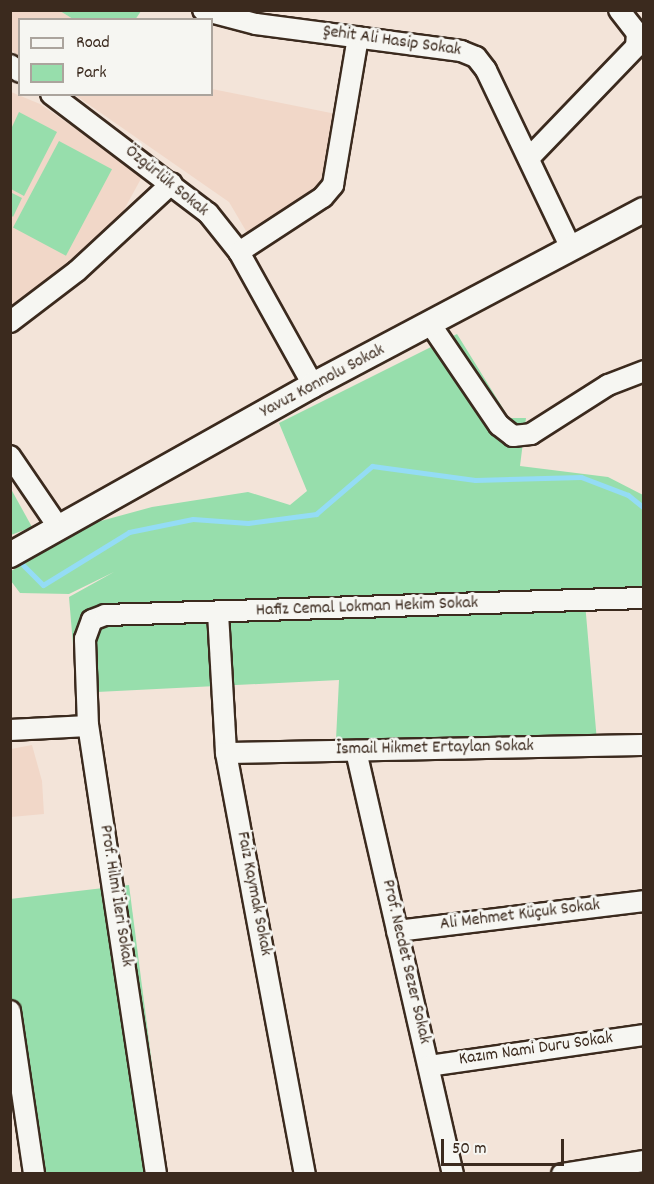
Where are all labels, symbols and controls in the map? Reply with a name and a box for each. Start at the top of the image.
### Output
legend [18,18,213,96]
street label: Şehit Ali Hasip Sokak [322,22,462,62]
text: Road [76,31,110,56]
text: Park [76,61,107,86]
street label: Özgürlük Sokak [120,142,212,222]
street label: Yavuz Konnolu Sokak [257,340,389,424]
street label: Hafiz Cemal Lokman Hekim Sokak [255,593,479,623]
street label: İsmail Hikmet Ertaylan Sokak [336,736,534,762]
street label: Prof. Hilmi İleri Sokak [93,824,137,968]
street label: Faiz Kaymak Sokak [230,830,276,958]
street label: Prof. Necdet Sezer Sokak [376,878,434,1046]
street label: Ali Mehmet Küçuk Sokak [439,895,601,937]
street label: Kazım Nami Duru Sokak [458,1029,614,1071]
scale bar [444,1127,567,1165]
text: 50 m [452,1137,487,1162]

